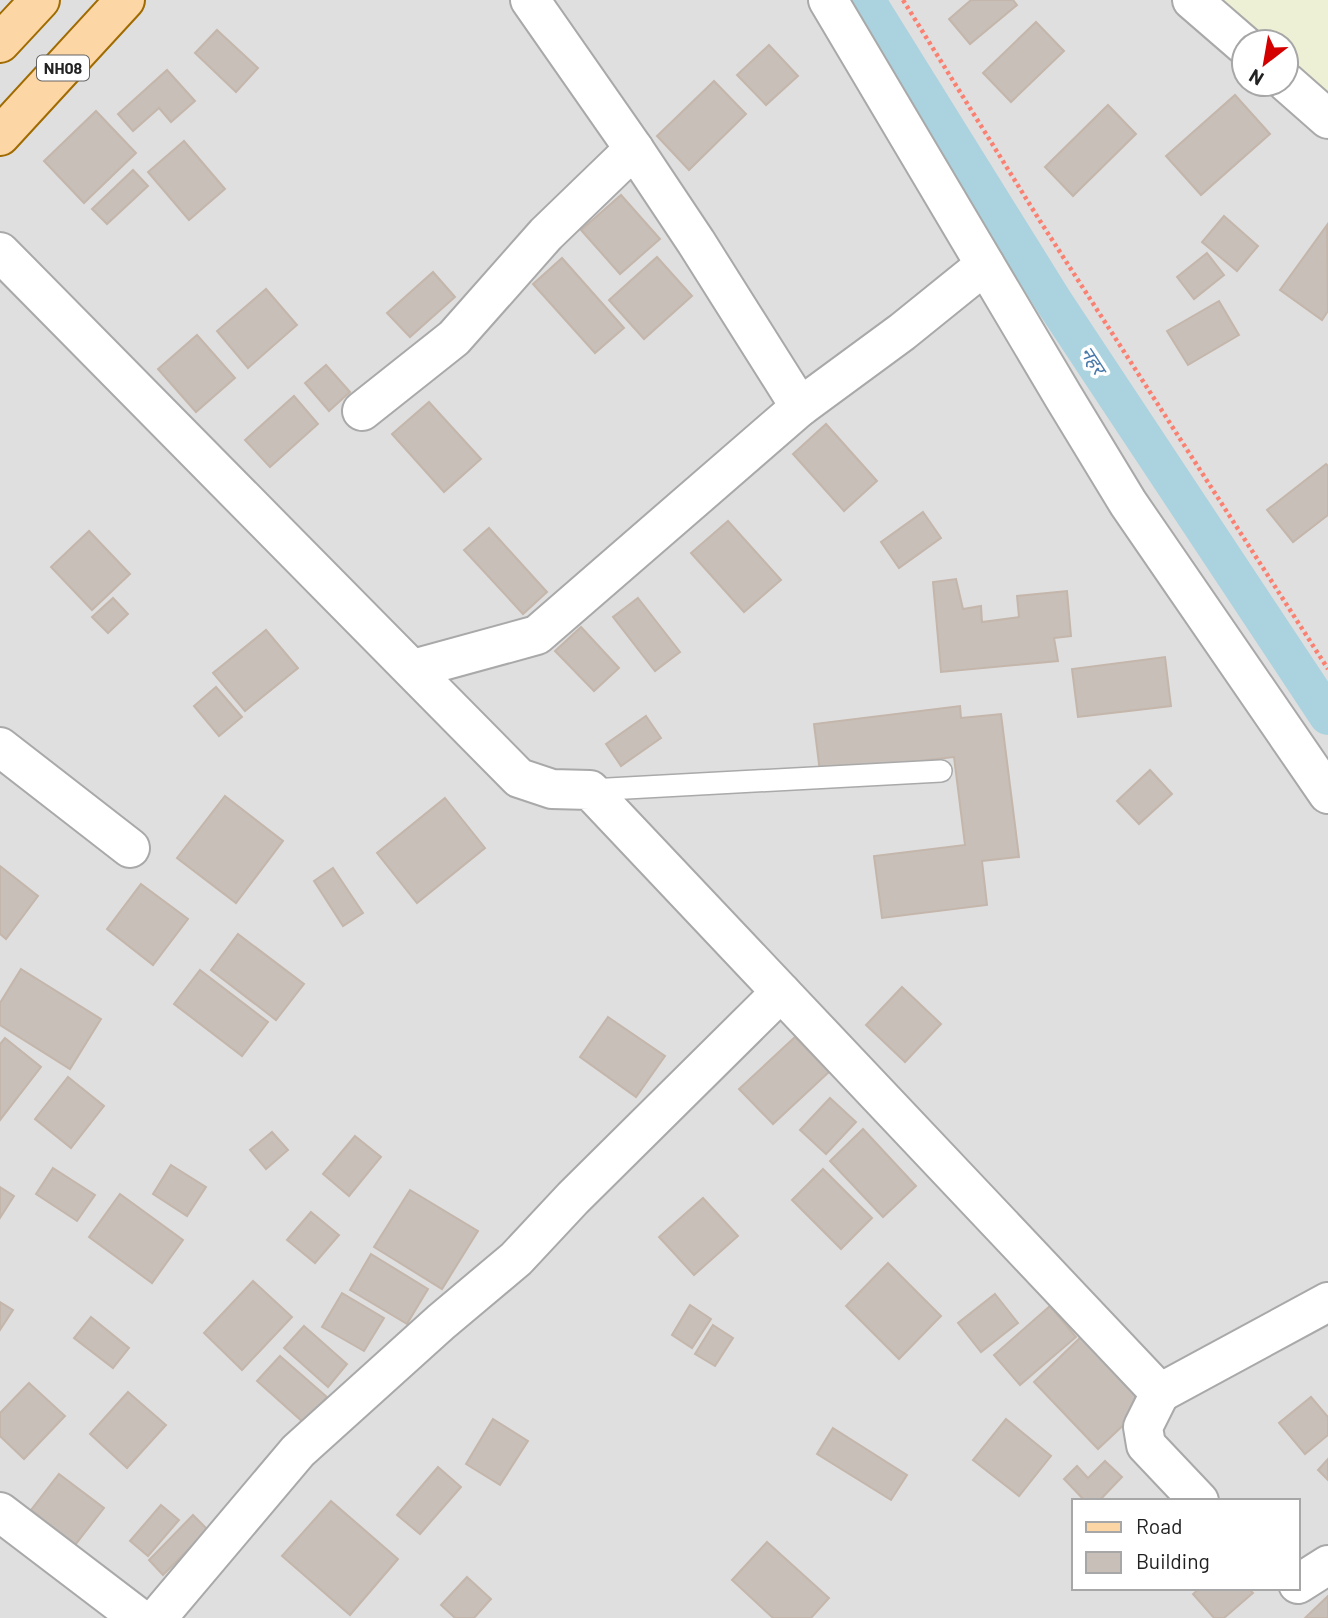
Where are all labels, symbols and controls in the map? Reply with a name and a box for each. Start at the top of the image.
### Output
north arrow [1230,28,1300,98]
road number: NH08 [37,55,89,80]
text: N [1245,65,1267,91]
water label: नहर [1076,342,1113,381]
legend [1072,1499,1300,1590]
text: Road [1136,1513,1182,1538]
text: Building [1136,1548,1210,1573]

